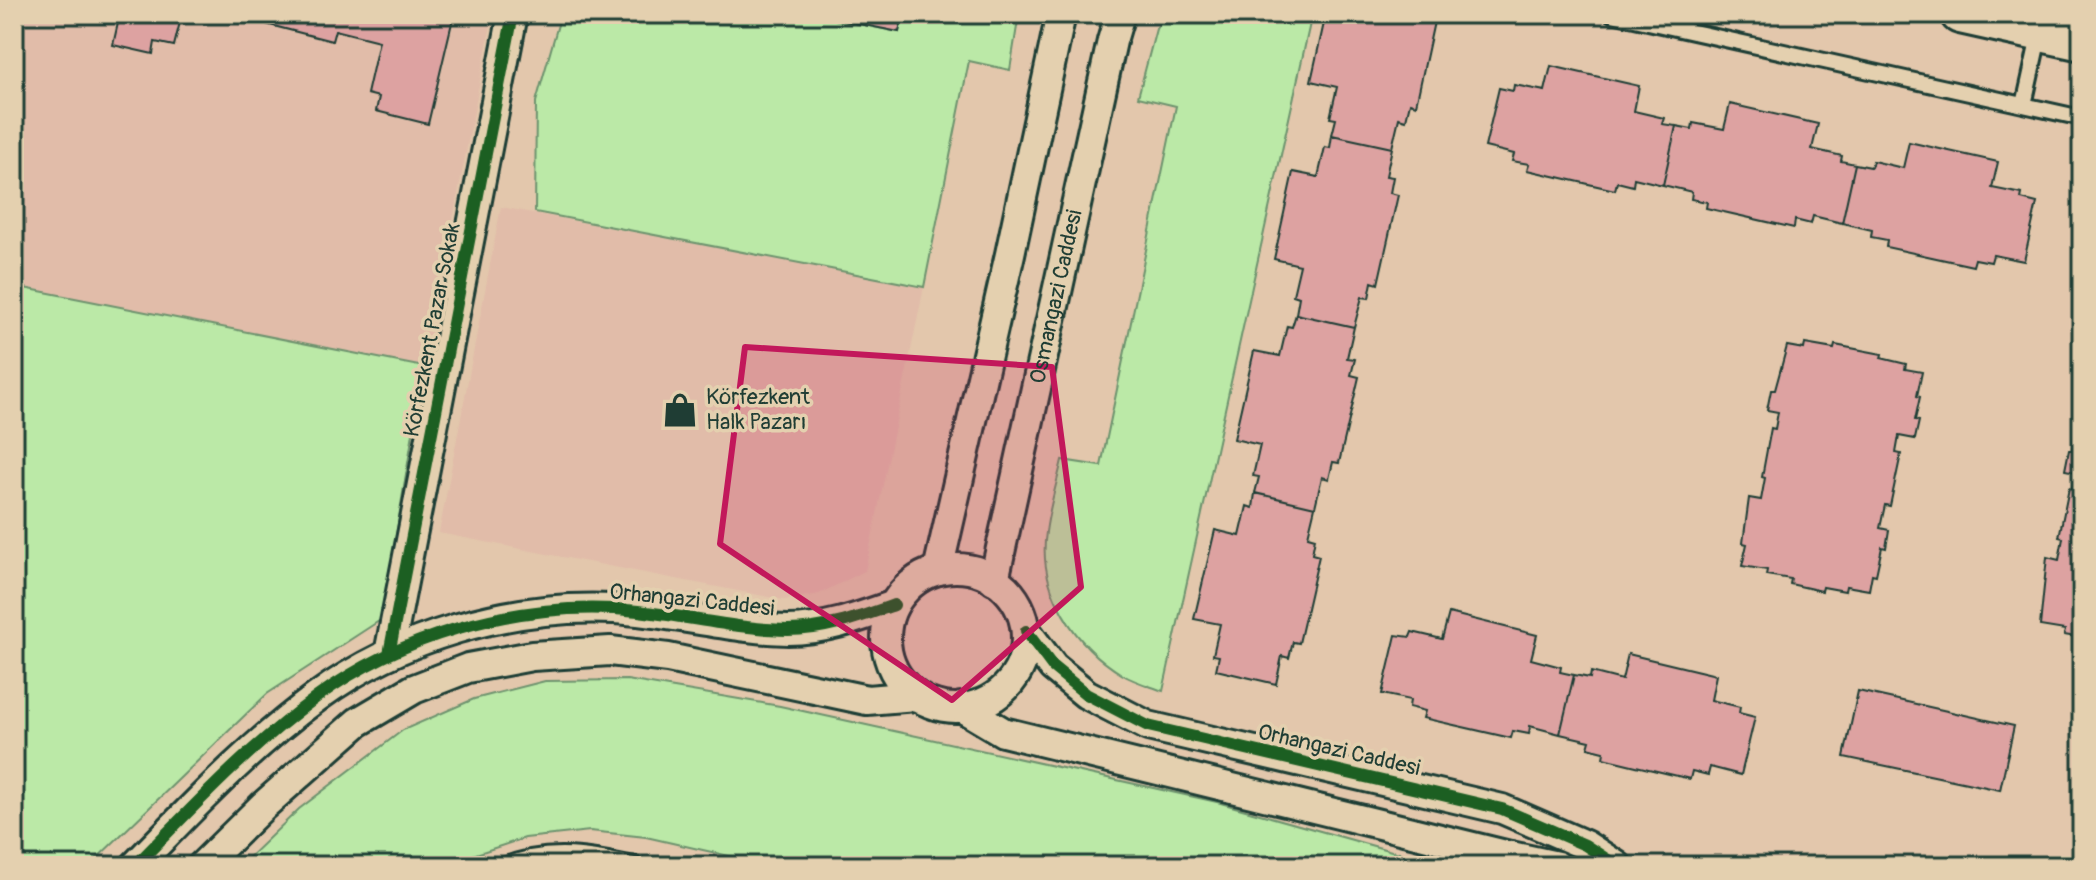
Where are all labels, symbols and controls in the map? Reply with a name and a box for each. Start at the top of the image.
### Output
street label: Osmangazi Caddesi [1023,207,1089,386]
street label: Körfezkent Pazar Sokak [398,221,466,439]
place label: Körfezkent Halk Pazarı [706,383,810,436]
shop icon: Körfezkent Halk Pazarı [661,391,699,429]
street label: Orhangazi Caddesi [608,577,776,623]
street label: Orhangazi Caddesi [1255,718,1423,782]

